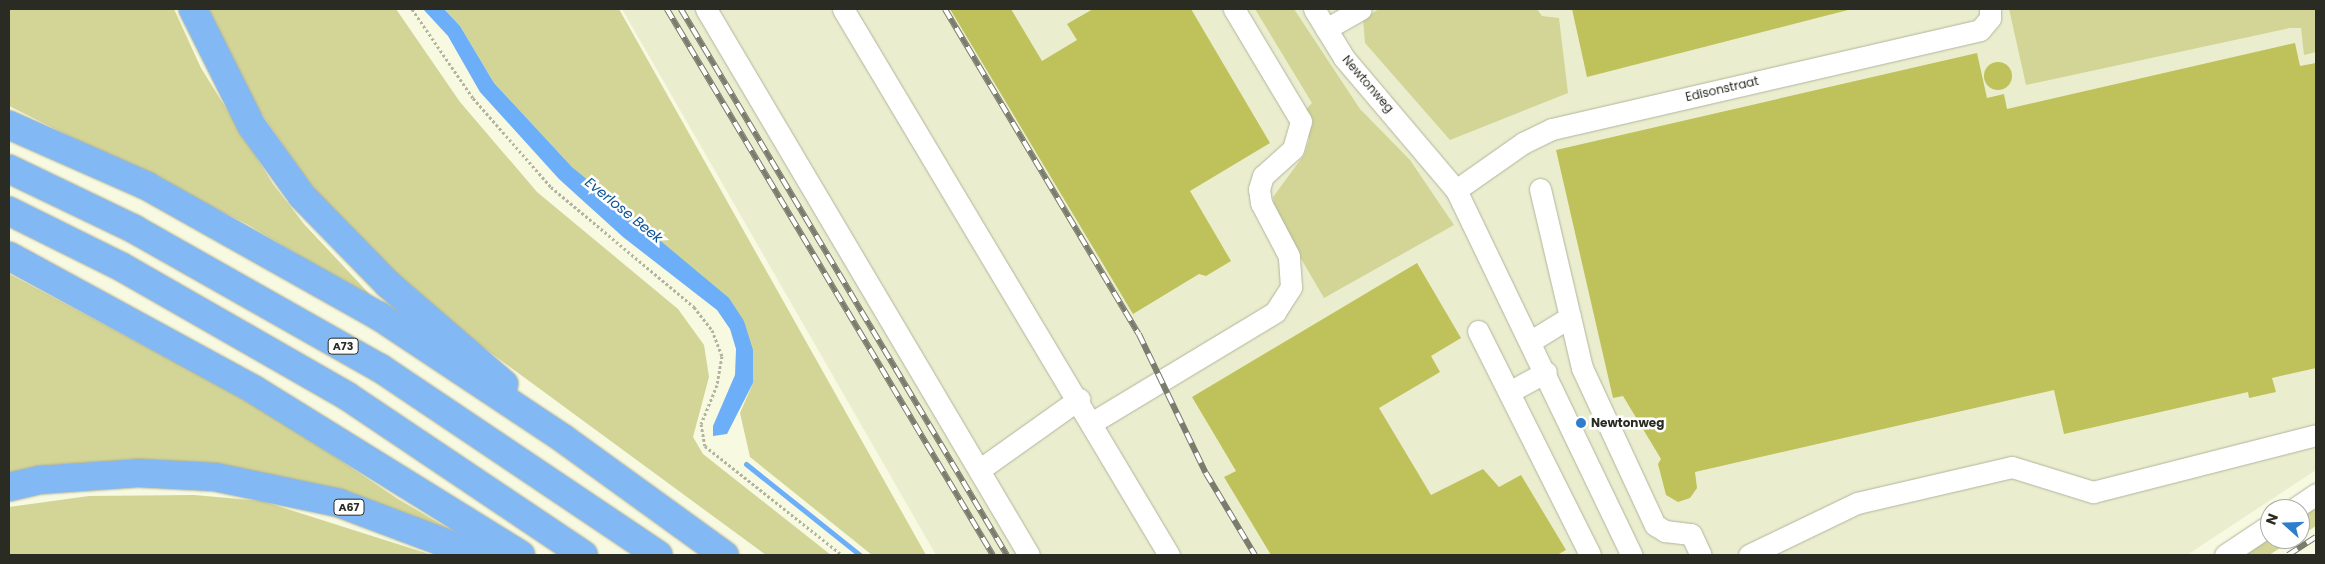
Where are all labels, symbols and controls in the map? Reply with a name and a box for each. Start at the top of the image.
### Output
street label: Newtonweg [1339,53,1397,115]
street label: Edisonstraat [1684,74,1760,104]
water label: Everlose Beek [582,174,666,246]
road number: A73 [327,338,359,354]
place label: Newtonweg [1591,416,1664,430]
marker: Newtonweg [1575,417,1587,429]
road number: A67 [333,498,365,516]
north arrow [2260,499,2310,549]
text: N [2261,511,2283,528]

